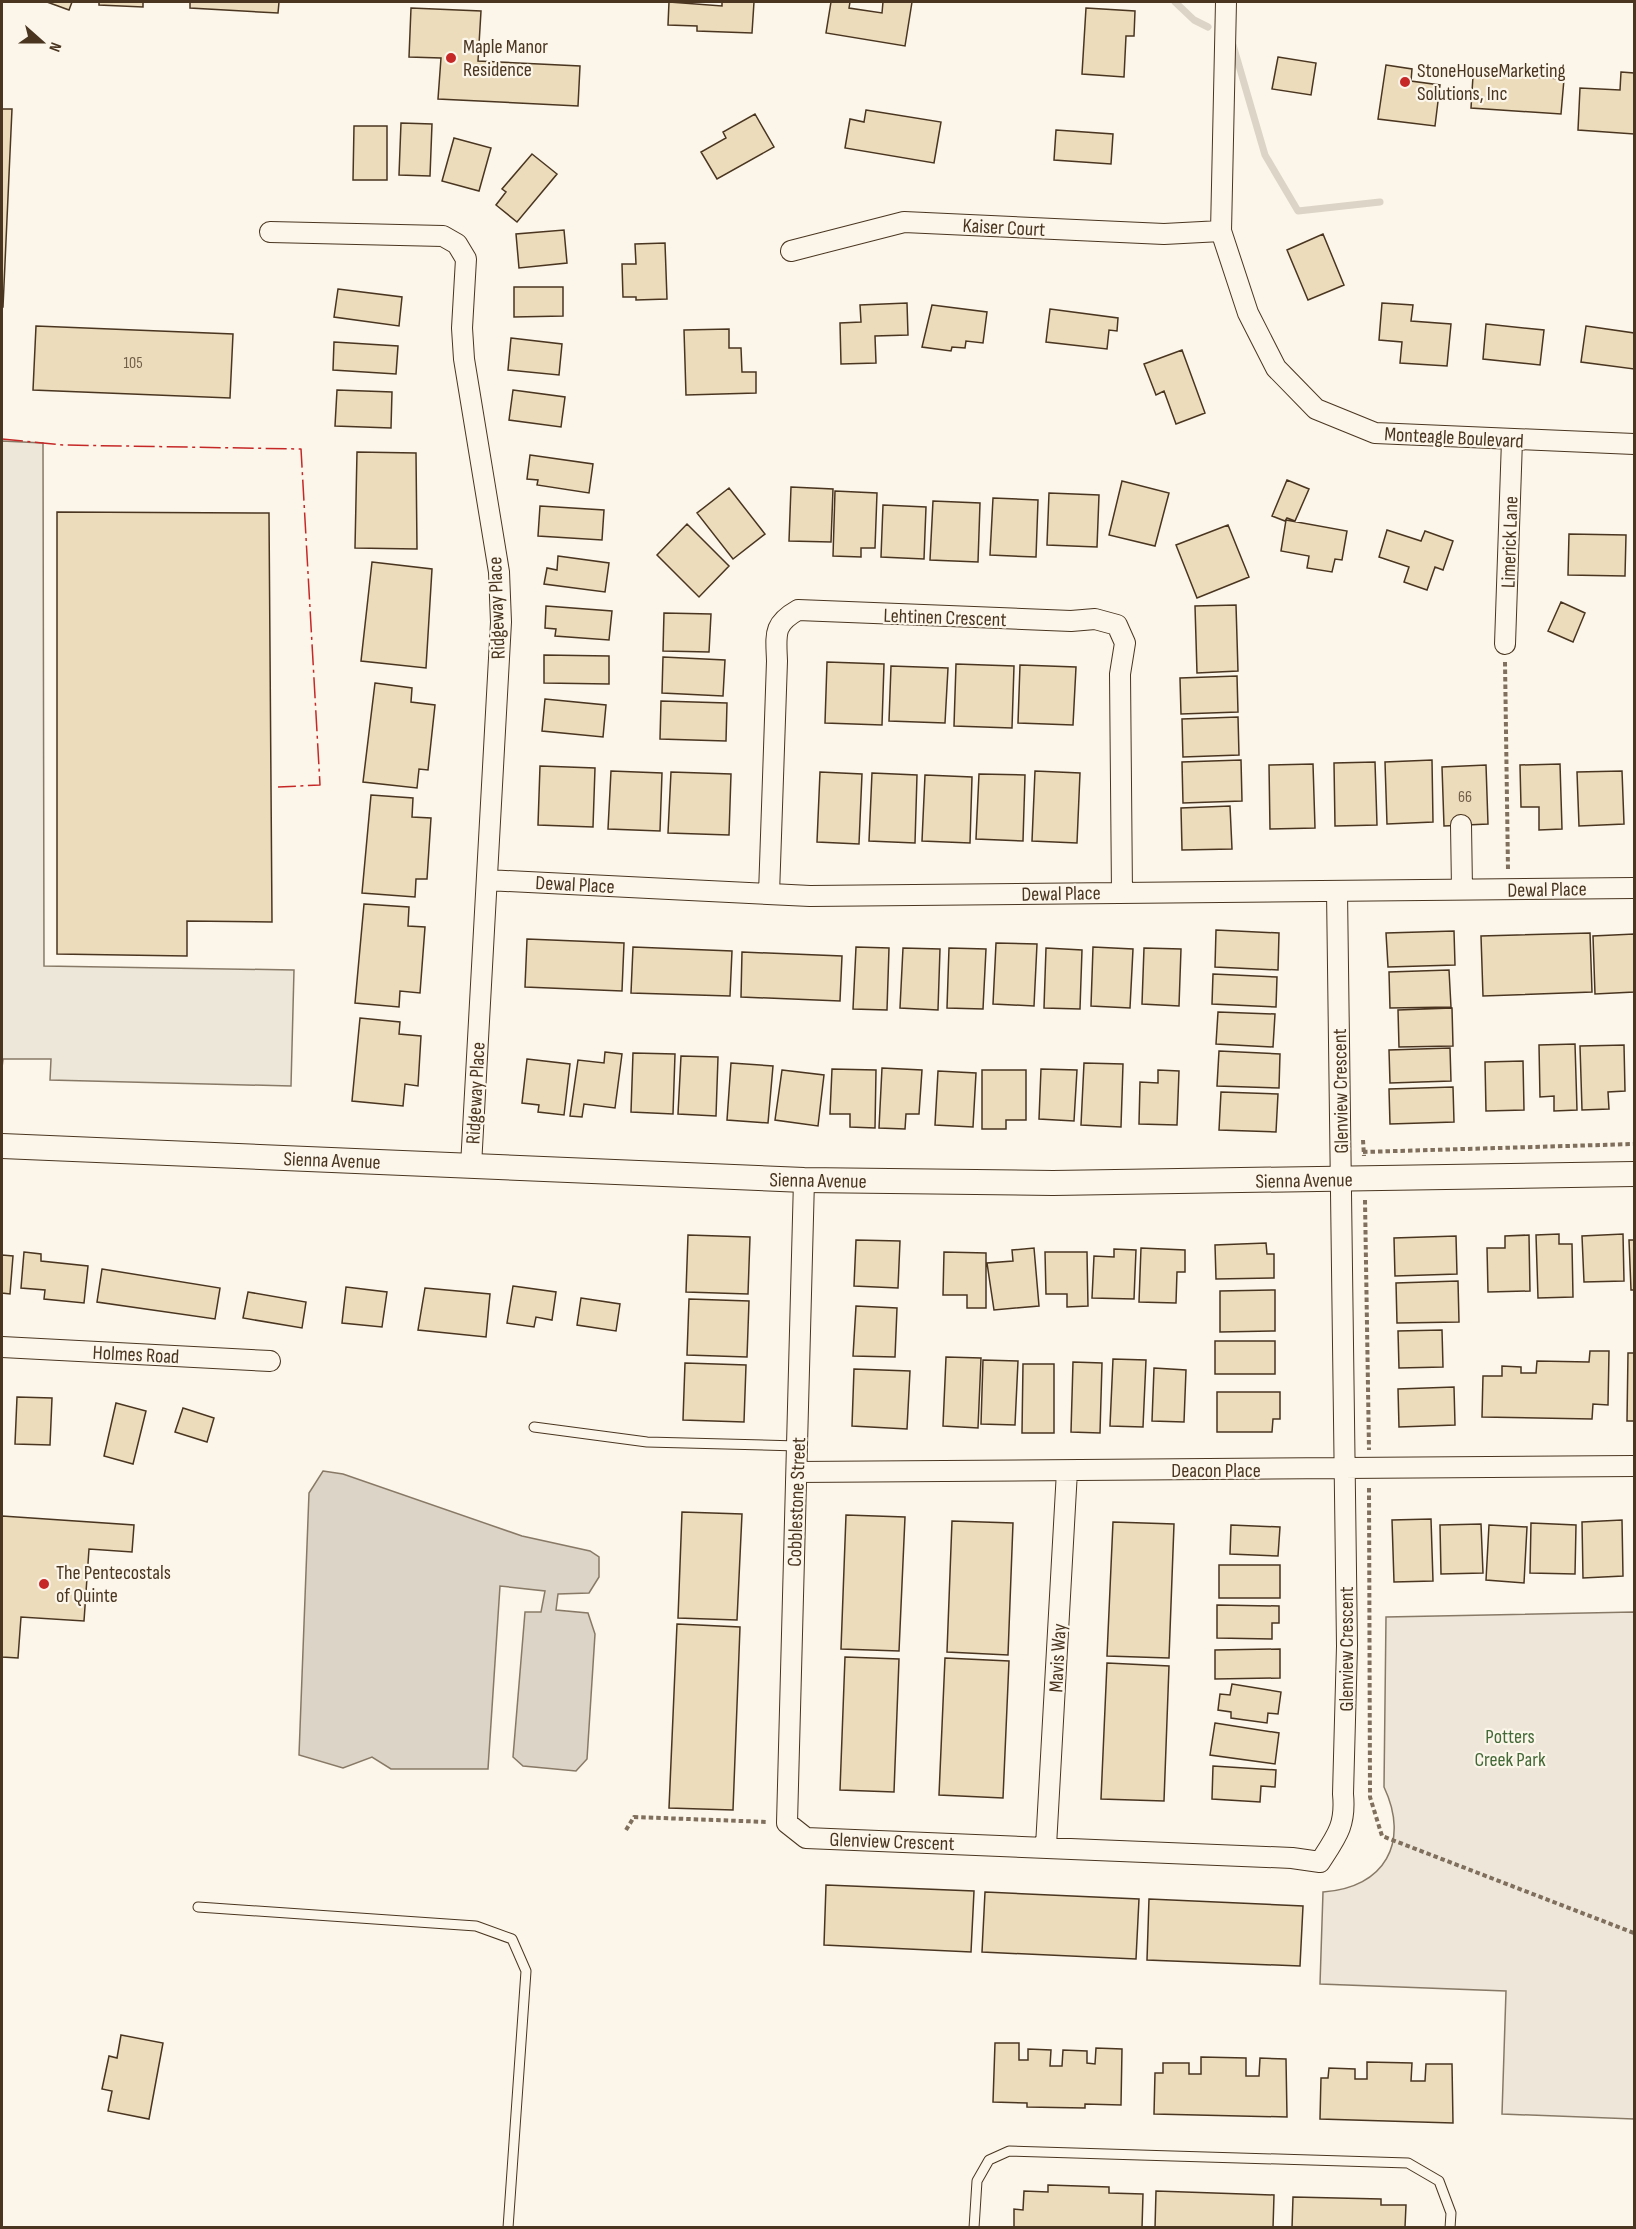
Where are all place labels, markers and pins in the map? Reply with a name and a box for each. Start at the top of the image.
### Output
place label: Maple Manor Residence [463,35,548,82]
marker: Maple Manor Residence [444,51,458,65]
place label: StoneHouseMarketing Solutions, Inc [1417,59,1565,106]
marker: StoneHouseMarketing Solutions, Inc [1398,75,1412,89]
place label: The Pentecostals of Quinte [56,1561,171,1608]
marker: The Pentecostals of Quinte [37,1577,51,1591]

